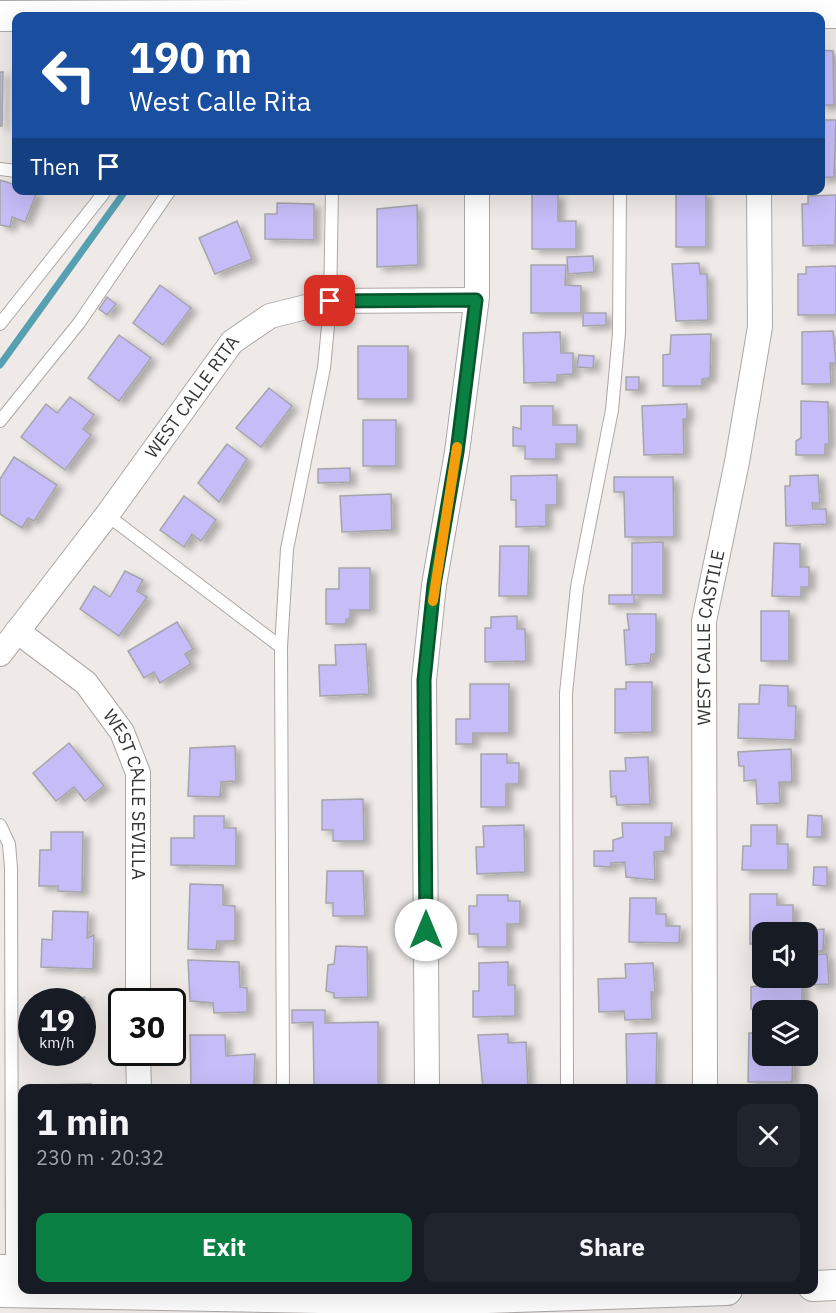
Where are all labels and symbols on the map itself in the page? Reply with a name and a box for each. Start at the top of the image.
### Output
pin [304,275,355,326]
street label: WEST CALLE RITA [140,330,244,463]
street label: WEST CALLE CASTILE [692,548,729,725]
street label: WEST CALLE SEVILLA [98,705,151,880]
position arrow [394,898,458,962]
speed limit sign: 30 [108,988,186,1066]

